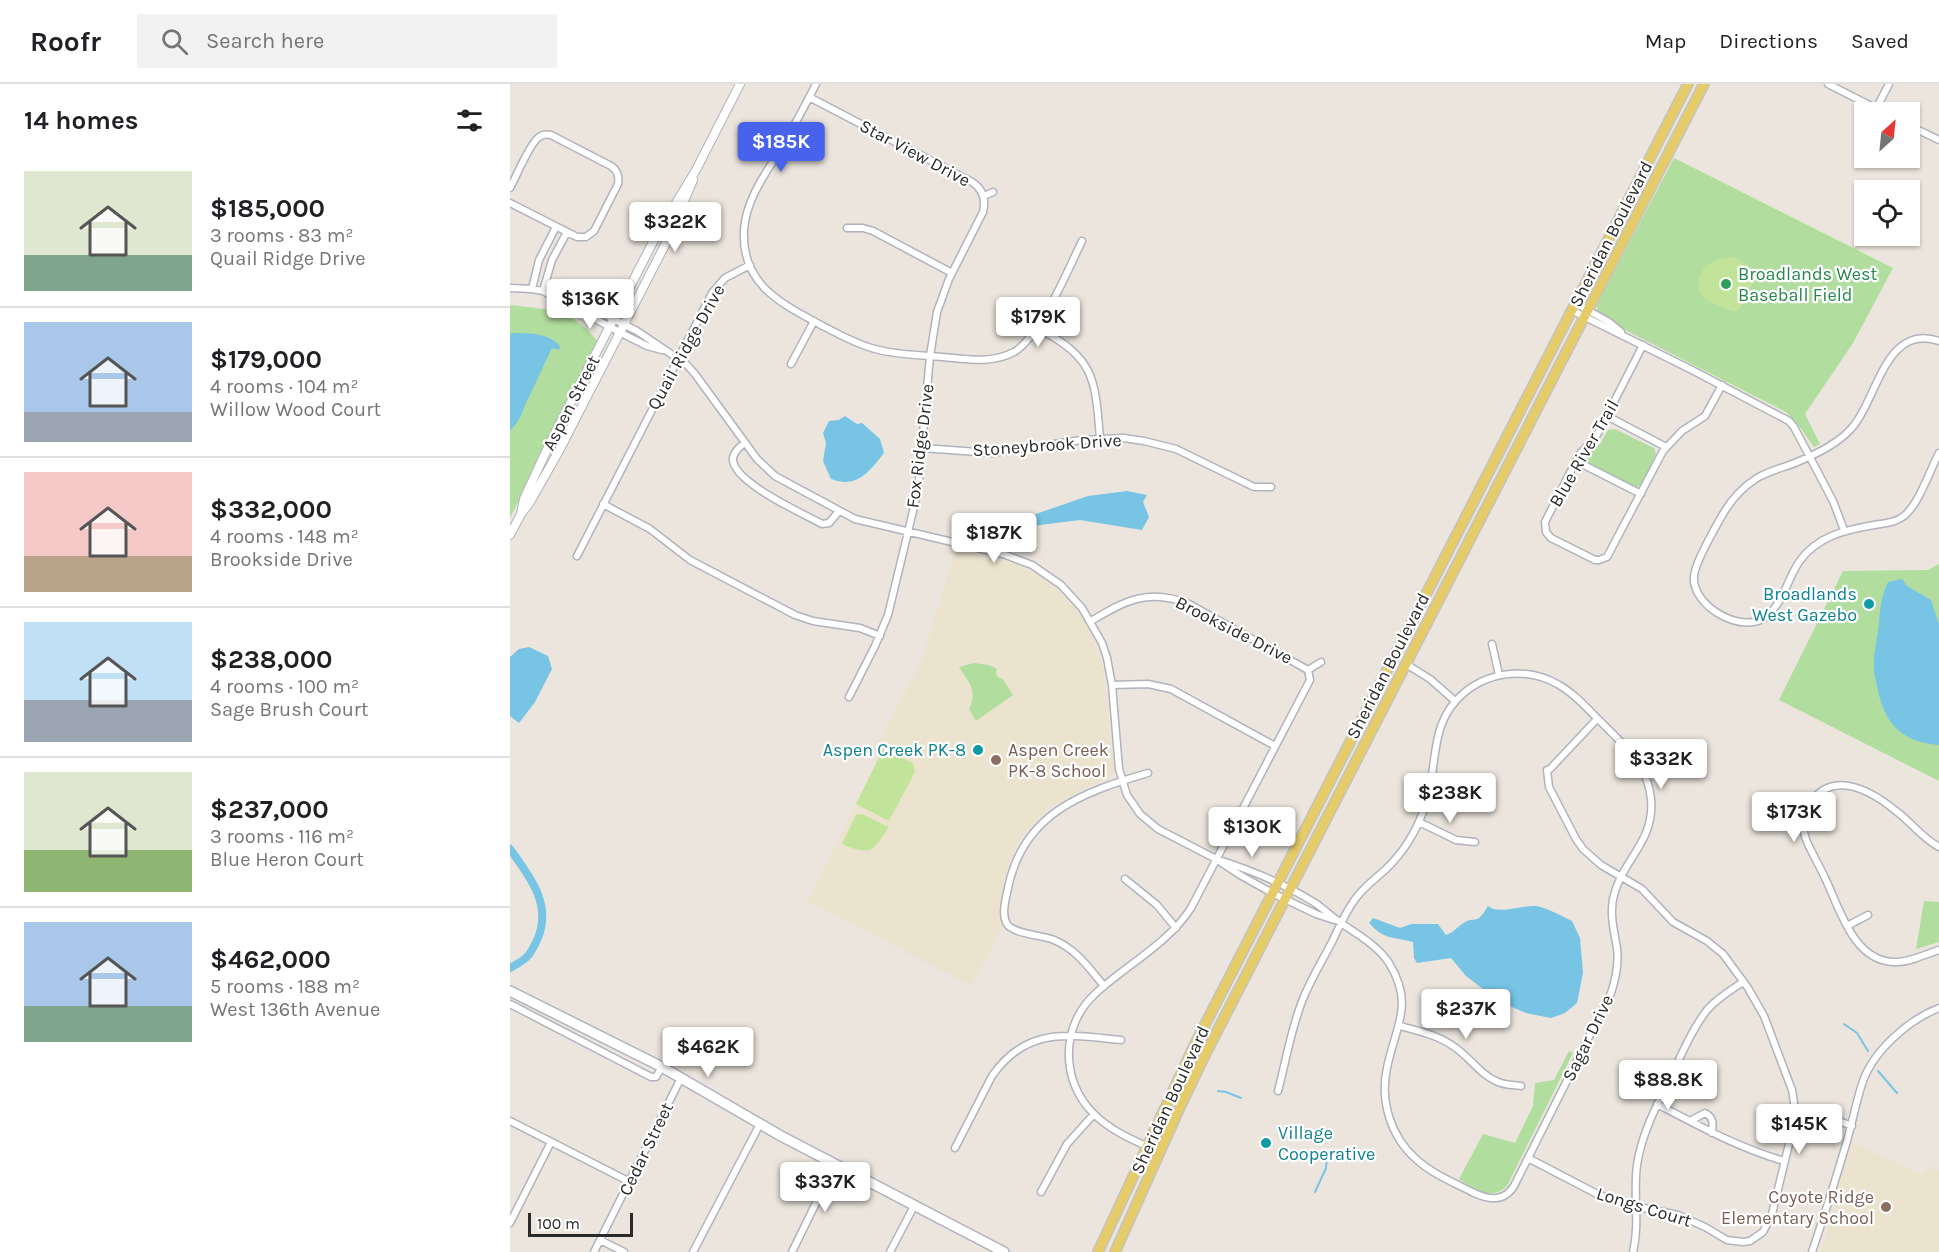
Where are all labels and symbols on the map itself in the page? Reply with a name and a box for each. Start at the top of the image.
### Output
north arrow [1854,102,1920,168]
street label: Star View Drive [856,115,974,191]
pin: $185K [739,122,823,173]
street label: Sheridan Boulevard [1565,157,1657,311]
pin: $322K [633,202,717,253]
place label: Broadlands West Baseball Field [1738,263,1878,306]
marker: Broadlands West Baseball Field [1719,277,1733,291]
pin: $136K [548,279,632,330]
street label: Quail Ridge Drive [642,280,730,414]
pin: $179K [996,297,1080,348]
street label: Aspen Street [538,351,605,454]
street label: Fox Ridge Drive [901,383,939,509]
street label: Blue River Trail [1544,395,1624,511]
street label: Stoneybrook Drive [972,429,1122,461]
pin: $187K [952,513,1036,564]
place label: Broadlands West Gazebo [1752,583,1857,626]
street label: Sheridan Boulevard [1342,589,1434,743]
street label: Brookside Drive [1172,591,1296,669]
marker: Broadlands West Gazebo [1862,597,1876,611]
place label: Aspen Creek PK-8 [823,739,966,761]
place label: Aspen Creek PK-8 School [1008,739,1109,782]
pin: $332K [1619,739,1703,790]
marker: Aspen Creek PK-8 [971,743,985,757]
marker: Aspen Creek PK-8 School [989,753,1003,767]
pin: $238K [1408,773,1492,824]
pin: $173K [1752,792,1836,843]
pin: $130K [1210,807,1294,858]
pin: $237K [1424,989,1508,1040]
street label: Sagar Drive [1558,991,1618,1085]
street label: Sheridan Boulevard [1126,1022,1214,1178]
pin: $462K [666,1027,750,1078]
pin: $88.8K [1619,1060,1717,1111]
street label: Cedar Street [614,1099,678,1199]
pin: $145K [1757,1104,1841,1155]
place label: Village Cooperative [1278,1122,1375,1165]
marker: Village Cooperative [1259,1136,1273,1150]
pin: $337K [783,1162,867,1213]
street label: Longs Court [1594,1182,1694,1232]
place label: Coyote Ridge Elementary School [1721,1186,1874,1229]
marker: Coyote Ridge Elementary School [1879,1200,1893,1214]
scale bar [528,1210,633,1238]

